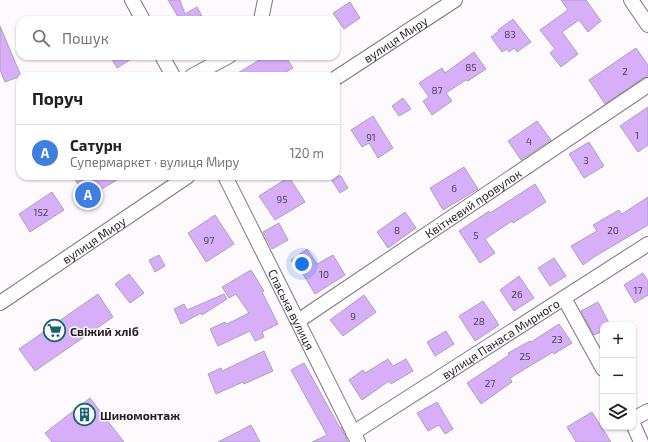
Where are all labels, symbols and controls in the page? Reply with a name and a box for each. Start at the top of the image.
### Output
street label: вулиця Миру [361,13,431,65]
search box [16,16,340,60]
icon: search [30,27,52,49]
house number: 83 [504,28,516,40]
text: Пошук [62,29,109,47]
house number: 85 [465,61,477,73]
house number: 2 [622,65,628,77]
house number: 87 [431,84,443,96]
text: Поруч [32,88,83,108]
house number: 1 [635,129,639,141]
house number: 91 [366,131,376,143]
house number: 4 [526,135,532,147]
text: Сатурн [70,136,122,154]
text: A [41,145,49,161]
text: 120 m [289,145,324,161]
text: Супермаркет · вулиця Миру [70,154,239,170]
house number: 3 [583,154,589,166]
street label: Квітневий провулок [422,165,524,240]
pin: A [75,180,101,210]
house number: 6 [451,182,457,194]
house number: 95 [276,193,288,205]
house number: 152 [34,206,49,218]
street label: вулиця Миру [59,213,129,266]
house number: 8 [394,224,400,236]
house number: 20 [607,224,619,236]
house number: 5 [473,229,479,241]
house number: 97 [204,234,214,246]
your location [292,254,312,274]
street label: Спаська вулиця [266,267,318,352]
house number: 10 [319,268,329,280]
house number: 17 [633,284,643,296]
house number: 26 [511,288,523,300]
street label: вулиця Панаса Мирного [439,296,562,381]
house number: 9 [350,310,356,322]
house number: 28 [473,315,485,327]
supermarket icon: Свіжий хліб [42,318,68,344]
map controls [600,322,636,430]
button: + [600,322,636,358]
place label: Свіжий хліб [70,324,139,338]
house number: 23 [551,333,563,345]
house number: 25 [520,350,530,362]
button: − [600,358,636,394]
house number: 27 [485,377,495,389]
button: layers [600,394,636,430]
building icon: Шиномонтаж [72,402,98,428]
place label: Шиномонтаж [100,408,180,422]

